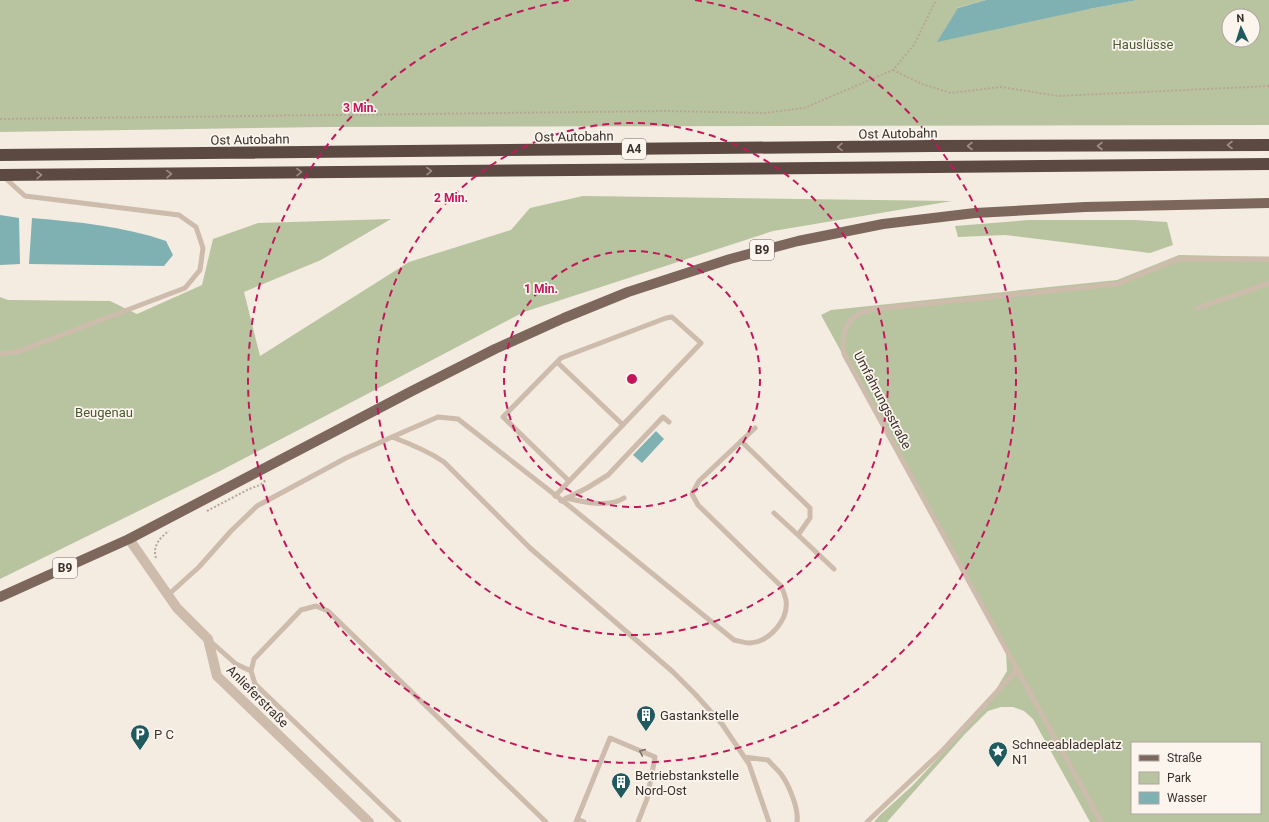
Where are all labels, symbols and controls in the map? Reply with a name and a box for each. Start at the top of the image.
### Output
north arrow [1221,8,1261,48]
text: N [1236,12,1245,25]
park label: Hauslüsse [1113,37,1174,52]
text: 3 Min. [343,101,377,115]
street label: Ost Autobahn [858,125,938,142]
street label: Ost Autobahn [534,128,614,145]
street label: Ost Autobahn [210,131,290,148]
road number: A4 [622,139,646,159]
one-way arrow [1227,141,1233,149]
one-way arrow [967,142,973,150]
one-way arrow [1097,142,1103,150]
one-way arrow [837,143,843,151]
one-way arrow [426,167,432,175]
one-way arrow [296,168,302,176]
one-way arrow [166,169,172,178]
one-way arrow [36,171,42,179]
text: 2 Min. [434,191,468,205]
road number: B9 [750,240,774,260]
text: 1 Min. [524,282,558,296]
street label: Umfahrungsstraße [851,349,915,452]
centre of rings [625,372,639,386]
park label: Beugenau [75,405,133,420]
road number: B9 [53,558,77,578]
street label: Anlieferstraße [224,662,292,730]
building icon: Gastankstelle [635,704,657,732]
place label: Gastankstelle [660,708,739,723]
parking icon: P C [129,723,151,751]
place label: P C [154,727,174,742]
place label: Schneeabladeplatz N1 [1012,737,1122,767]
place icon: Schneeabladeplatz N1 [987,740,1009,768]
legend [1131,742,1261,814]
one-way arrow [638,749,646,757]
text: Straße [1167,751,1202,765]
place label: Betriebstankstelle Nord-Ost [635,768,739,798]
building icon: Betriebstankstelle Nord-Ost [610,771,632,799]
text: Park [1167,771,1192,785]
text: Wasser [1167,791,1207,805]

